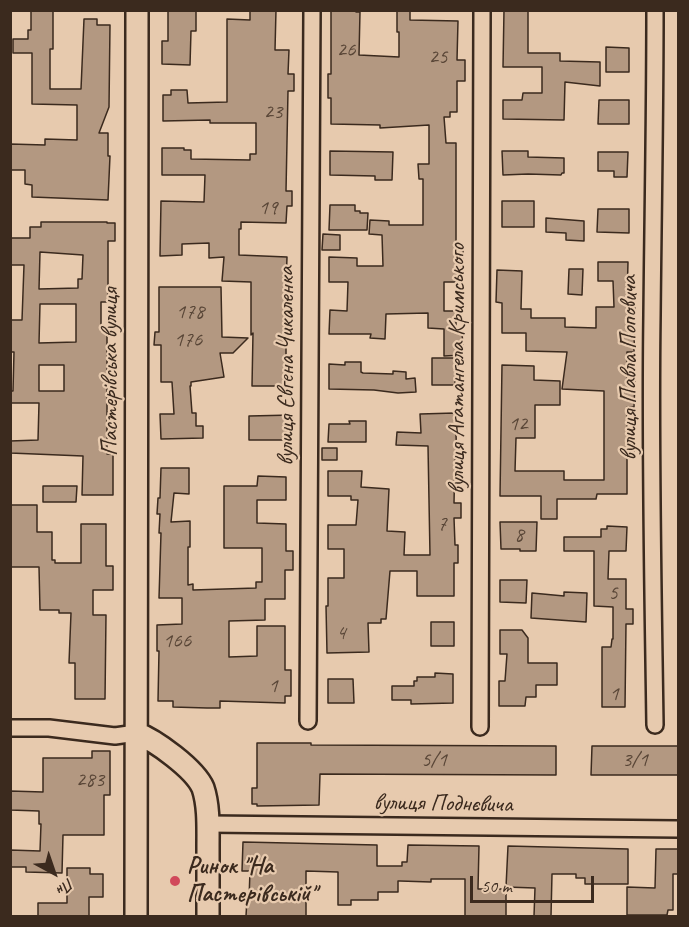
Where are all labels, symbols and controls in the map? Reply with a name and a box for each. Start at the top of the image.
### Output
house number: 26 [337,37,355,63]
house number: 25 [429,44,447,70]
house number: 23 [264,99,282,125]
house number: 19 [259,195,277,221]
street label: вулиця Агатангела Кримського [444,244,472,494]
street label: вулиця Євгена Чикаленка [273,266,301,466]
street label: вулиця Павла Поповича [616,275,644,461]
street label: Пастерівська вулиця [97,288,125,456]
house number: 178 [176,299,204,325]
house number: 176 [174,327,202,353]
house number: 12 [509,411,527,437]
house number: 7 [437,511,447,537]
house number: 8 [514,522,524,548]
house number: 5 [608,580,618,606]
house number: 4 [336,620,346,646]
house number: 166 [163,628,191,654]
house number: 1 [268,673,278,699]
house number: 1 [609,681,619,707]
house number: 5/1 [421,747,447,773]
house number: 3/1 [622,747,648,773]
house number: 283 [76,767,104,793]
street label: вулиця Поднєвича [373,788,513,820]
north arrow [24,843,84,903]
place label: Ринок "На Пастерівській" [187,853,316,909]
scale bar [473,864,598,902]
text: Пн [53,874,78,900]
marker: Ринок "На Пастерівській" [168,874,182,888]
text: 50 m [481,875,512,897]

